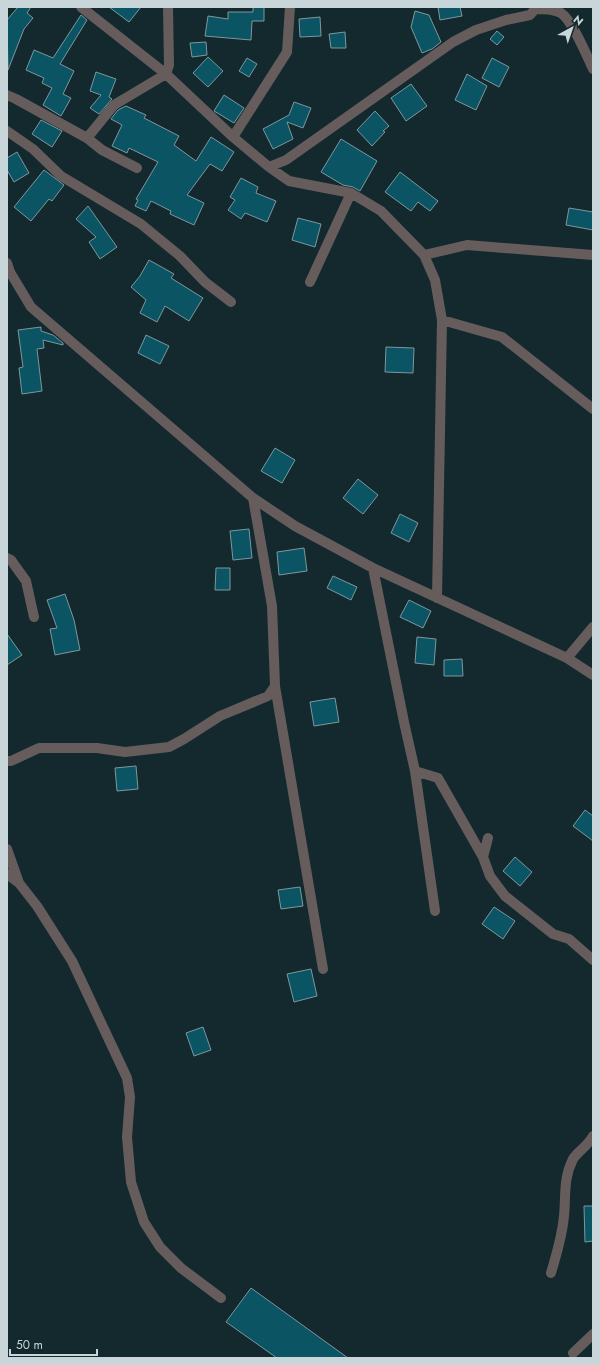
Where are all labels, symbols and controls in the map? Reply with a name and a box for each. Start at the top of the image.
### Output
north arrow [552,8,592,48]
text: N [570,11,587,29]
scale bar [10,1331,97,1357]
text: 50 m [16,1336,43,1354]

